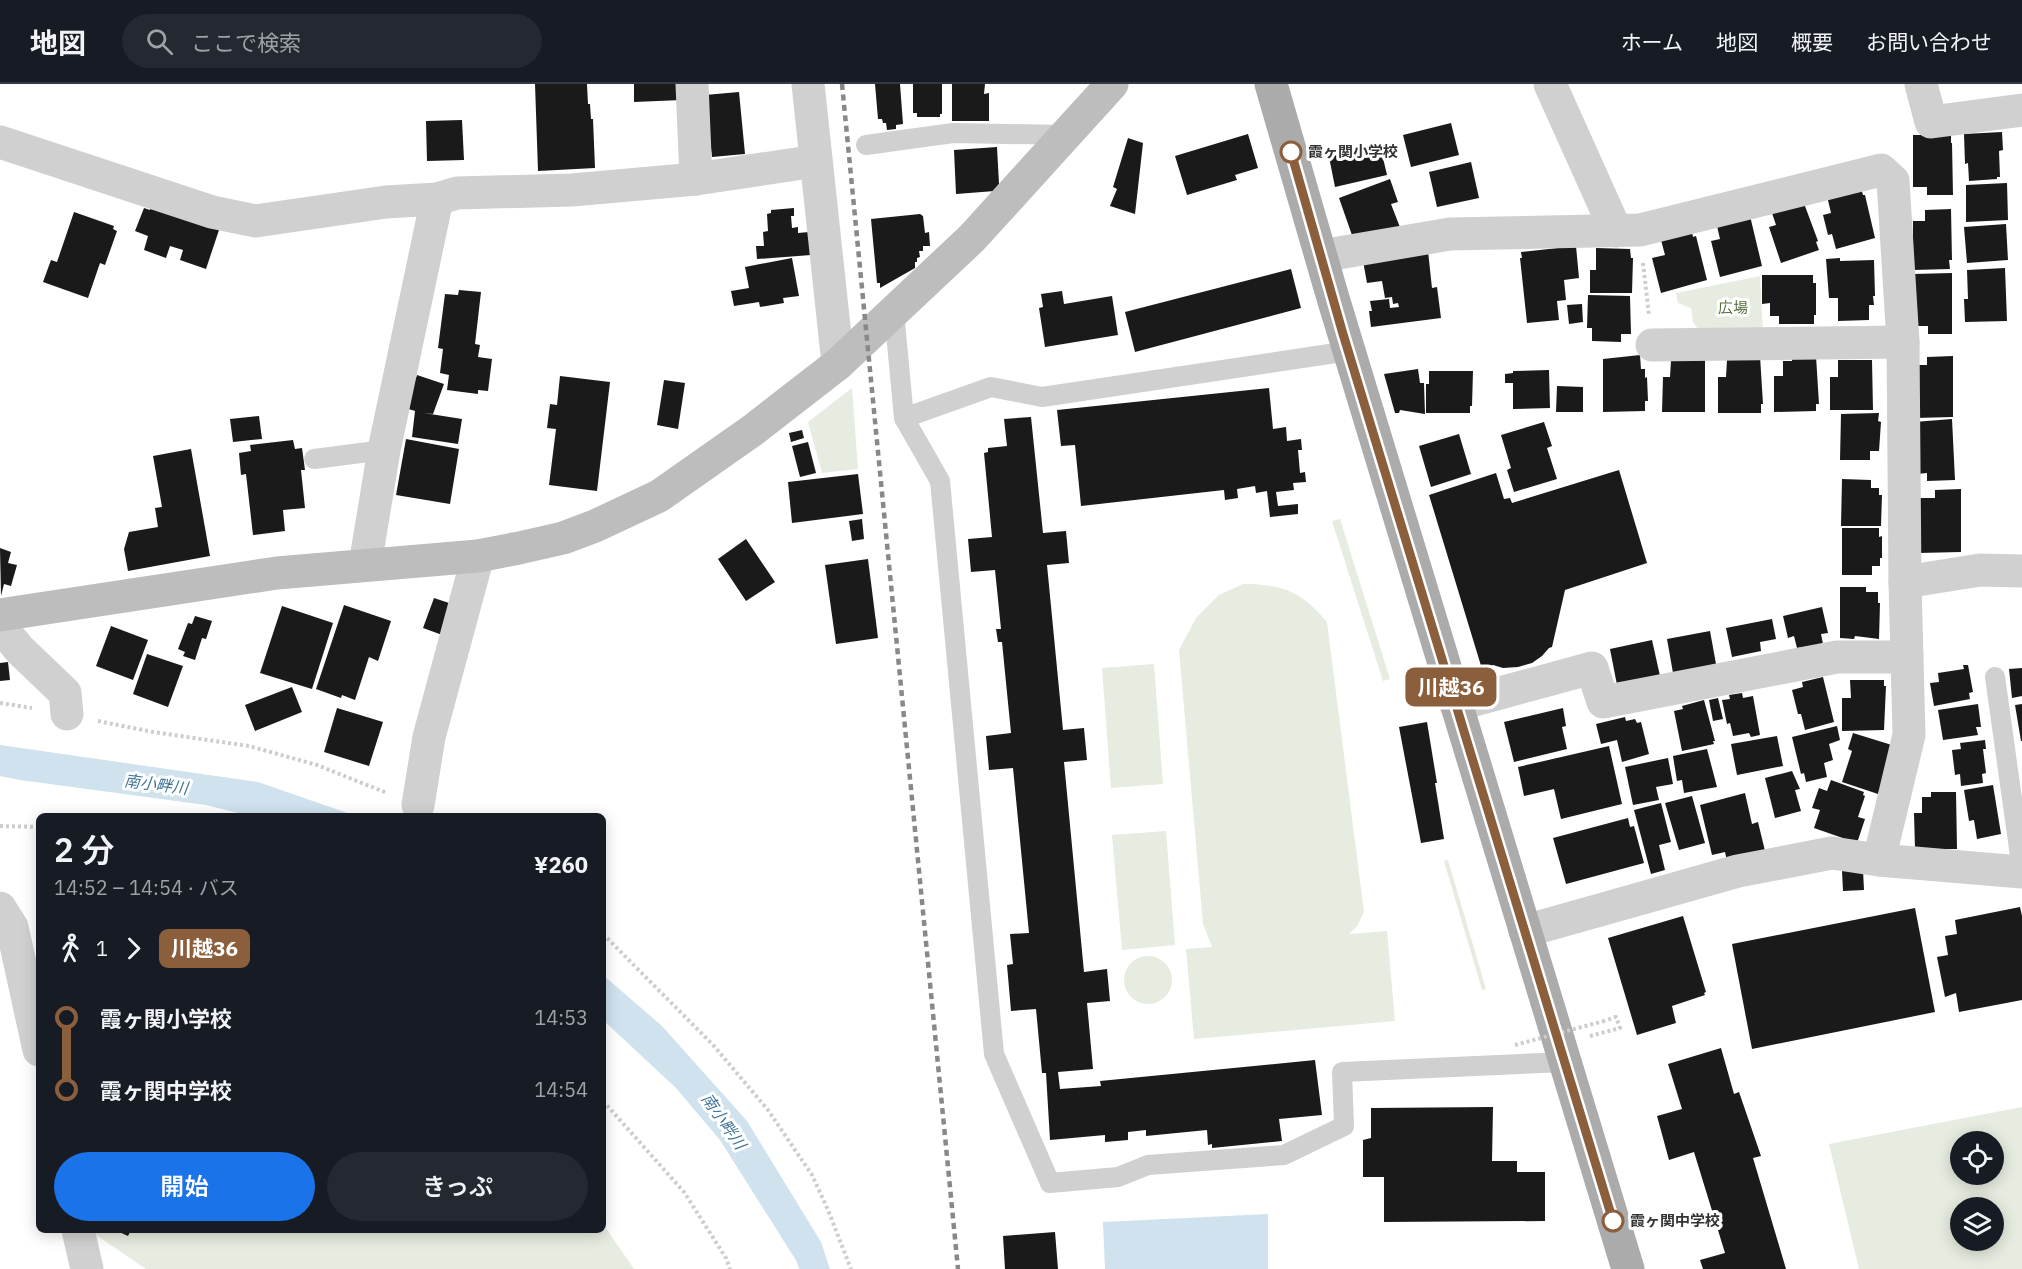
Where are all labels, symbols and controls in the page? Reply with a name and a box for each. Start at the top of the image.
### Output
search box [122,14,542,68]
text: 地図 [30,24,86,61]
icon: search [143,25,176,58]
text: ここで検索 [191,28,301,57]
text: ホーム [1621,28,1683,56]
text: 地図 [1716,28,1758,56]
text: 概要 [1791,28,1833,56]
text: お問い合わせ [1866,28,1992,56]
marker: 霞ヶ関小学校 [1280,141,1302,163]
place label: 霞ヶ関小学校 [1308,142,1398,161]
park label: 広場 [1718,298,1748,317]
line badge: 川越36 [1409,668,1493,706]
text: 川越36 [1417,673,1485,701]
water label: 南小畔川 [123,770,191,798]
text: 2 分 [54,828,115,871]
text: ¥260 [534,850,588,879]
text: 14:52 – 14:54 · バス [54,874,239,901]
icon: walk [54,932,87,965]
icon: forward [117,932,150,965]
text: 川越36 [171,934,238,962]
text: 1 [96,935,108,962]
text: 霞ヶ関小学校 [100,1004,232,1033]
text: 14:53 [534,1004,588,1031]
text: 霞ヶ関中学校 [100,1076,232,1105]
text: 14:54 [534,1076,588,1103]
water label: 南小畔川 [697,1089,752,1155]
map controls [1950,1131,2004,1251]
button: locate [1950,1131,2004,1185]
button: 開始 [54,1152,315,1221]
button: きっぷ [327,1152,588,1221]
button: layers [1950,1197,2004,1251]
marker: 霞ヶ関中学校 [1602,1210,1624,1232]
place label: 霞ヶ関中学校 [1630,1211,1720,1230]

